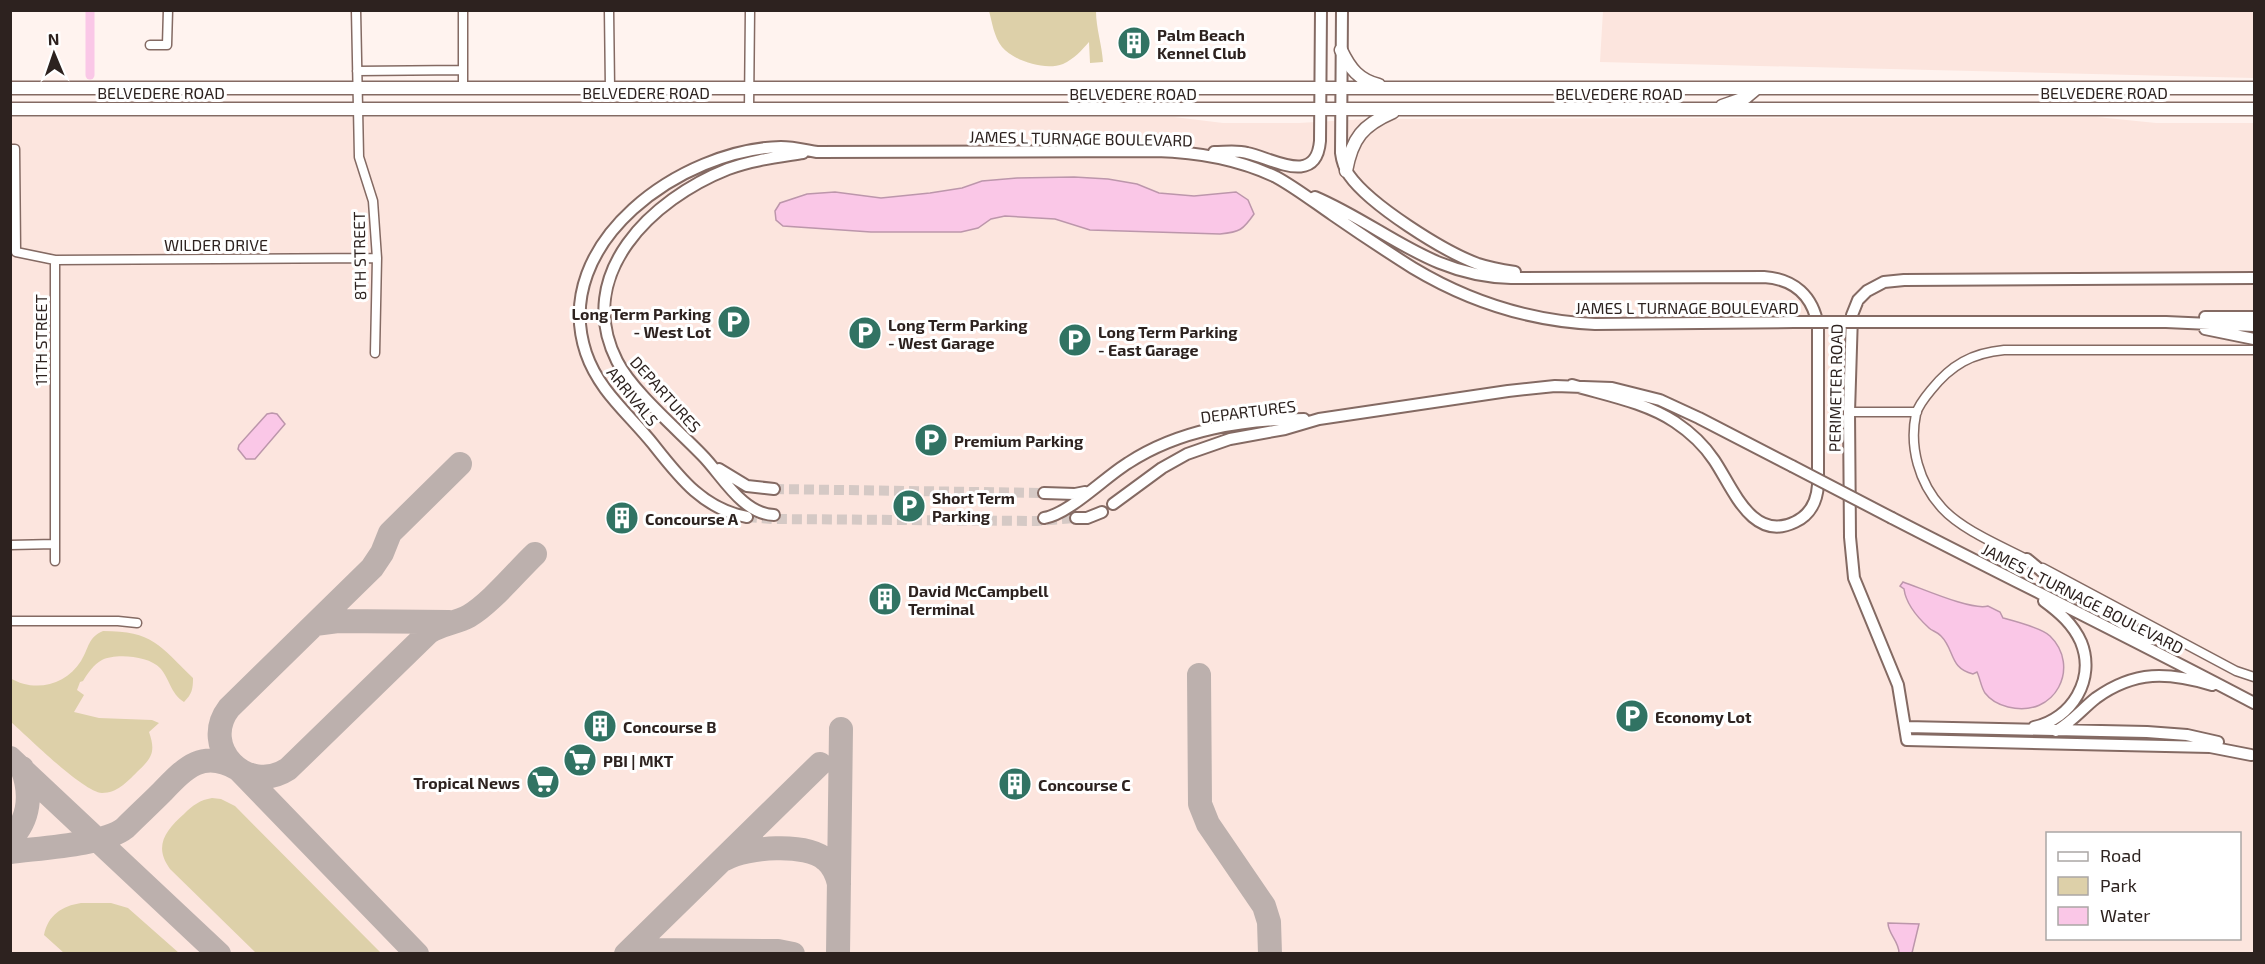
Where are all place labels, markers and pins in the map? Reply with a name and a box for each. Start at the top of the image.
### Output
building icon: Palm Beach Kennel Club [1116,25,1152,61]
place label: Palm Beach Kennel Club [1157,25,1246,62]
place label: Long Term Parking - West Lot [572,304,712,341]
parking icon: Long Term Parking - West Lot [716,304,752,340]
parking icon: Long Term Parking - West Garage [847,315,883,351]
place label: Long Term Parking - West Garage [888,315,1028,352]
parking icon: Long Term Parking - East Garage [1057,322,1093,358]
place label: Long Term Parking - East Garage [1098,322,1238,359]
parking icon: Premium Parking [913,422,949,458]
place label: Premium Parking [954,431,1084,450]
parking icon: Short Term Parking [891,488,927,524]
place label: Short Term Parking [932,488,1015,525]
building icon: Concourse A [604,500,640,536]
place label: Concourse A [645,509,739,528]
building icon: David McCampbell Terminal [867,581,903,617]
place label: David McCampbell Terminal [908,581,1049,618]
parking icon: Economy Lot [1614,698,1650,734]
place label: Economy Lot [1655,707,1752,727]
building icon: Concourse B [582,708,618,744]
place label: Concourse B [623,717,716,736]
supermarket icon: PBI | MKT [562,742,598,778]
place label: PBI | MKT [603,751,674,770]
supermarket icon: Tropical News [525,764,561,800]
building icon: Concourse C [997,766,1033,802]
place label: Tropical News [413,773,520,792]
place label: Concourse C [1038,775,1131,794]

